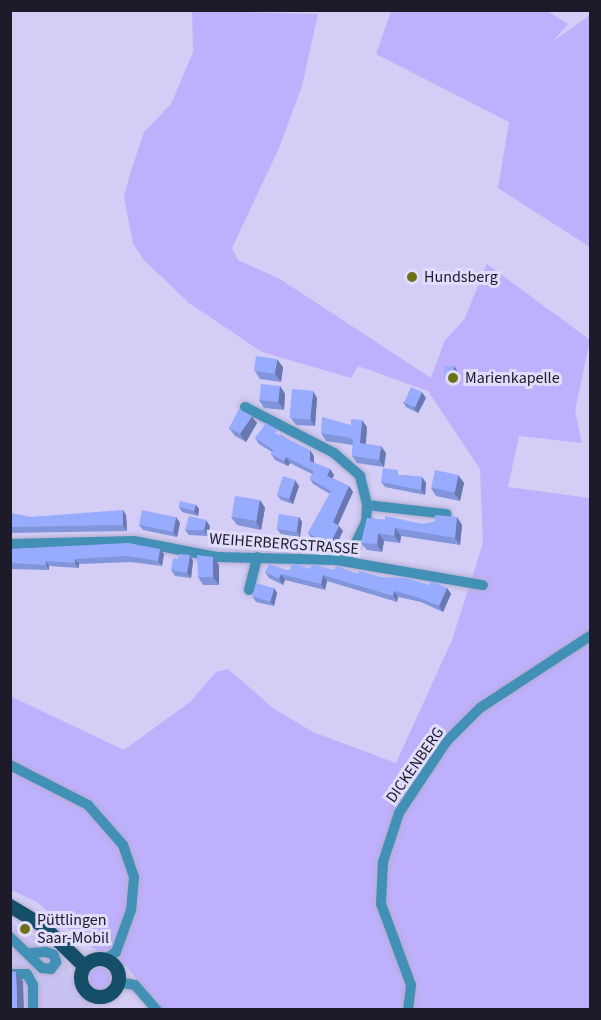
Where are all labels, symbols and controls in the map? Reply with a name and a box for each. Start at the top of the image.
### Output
place label: Hundsberg [424,267,498,287]
marker: Hundsberg [405,270,419,284]
place label: Marienkapelle [465,368,560,388]
marker: Marienkapelle [446,371,460,385]
street label: WEIHERBERGSTRASSE [209,529,359,559]
street label: DICKENBERG [382,723,448,807]
place label: Püttlingen Saar-Mobil [37,910,109,948]
marker: Püttlingen Saar-Mobil [18,922,32,936]

